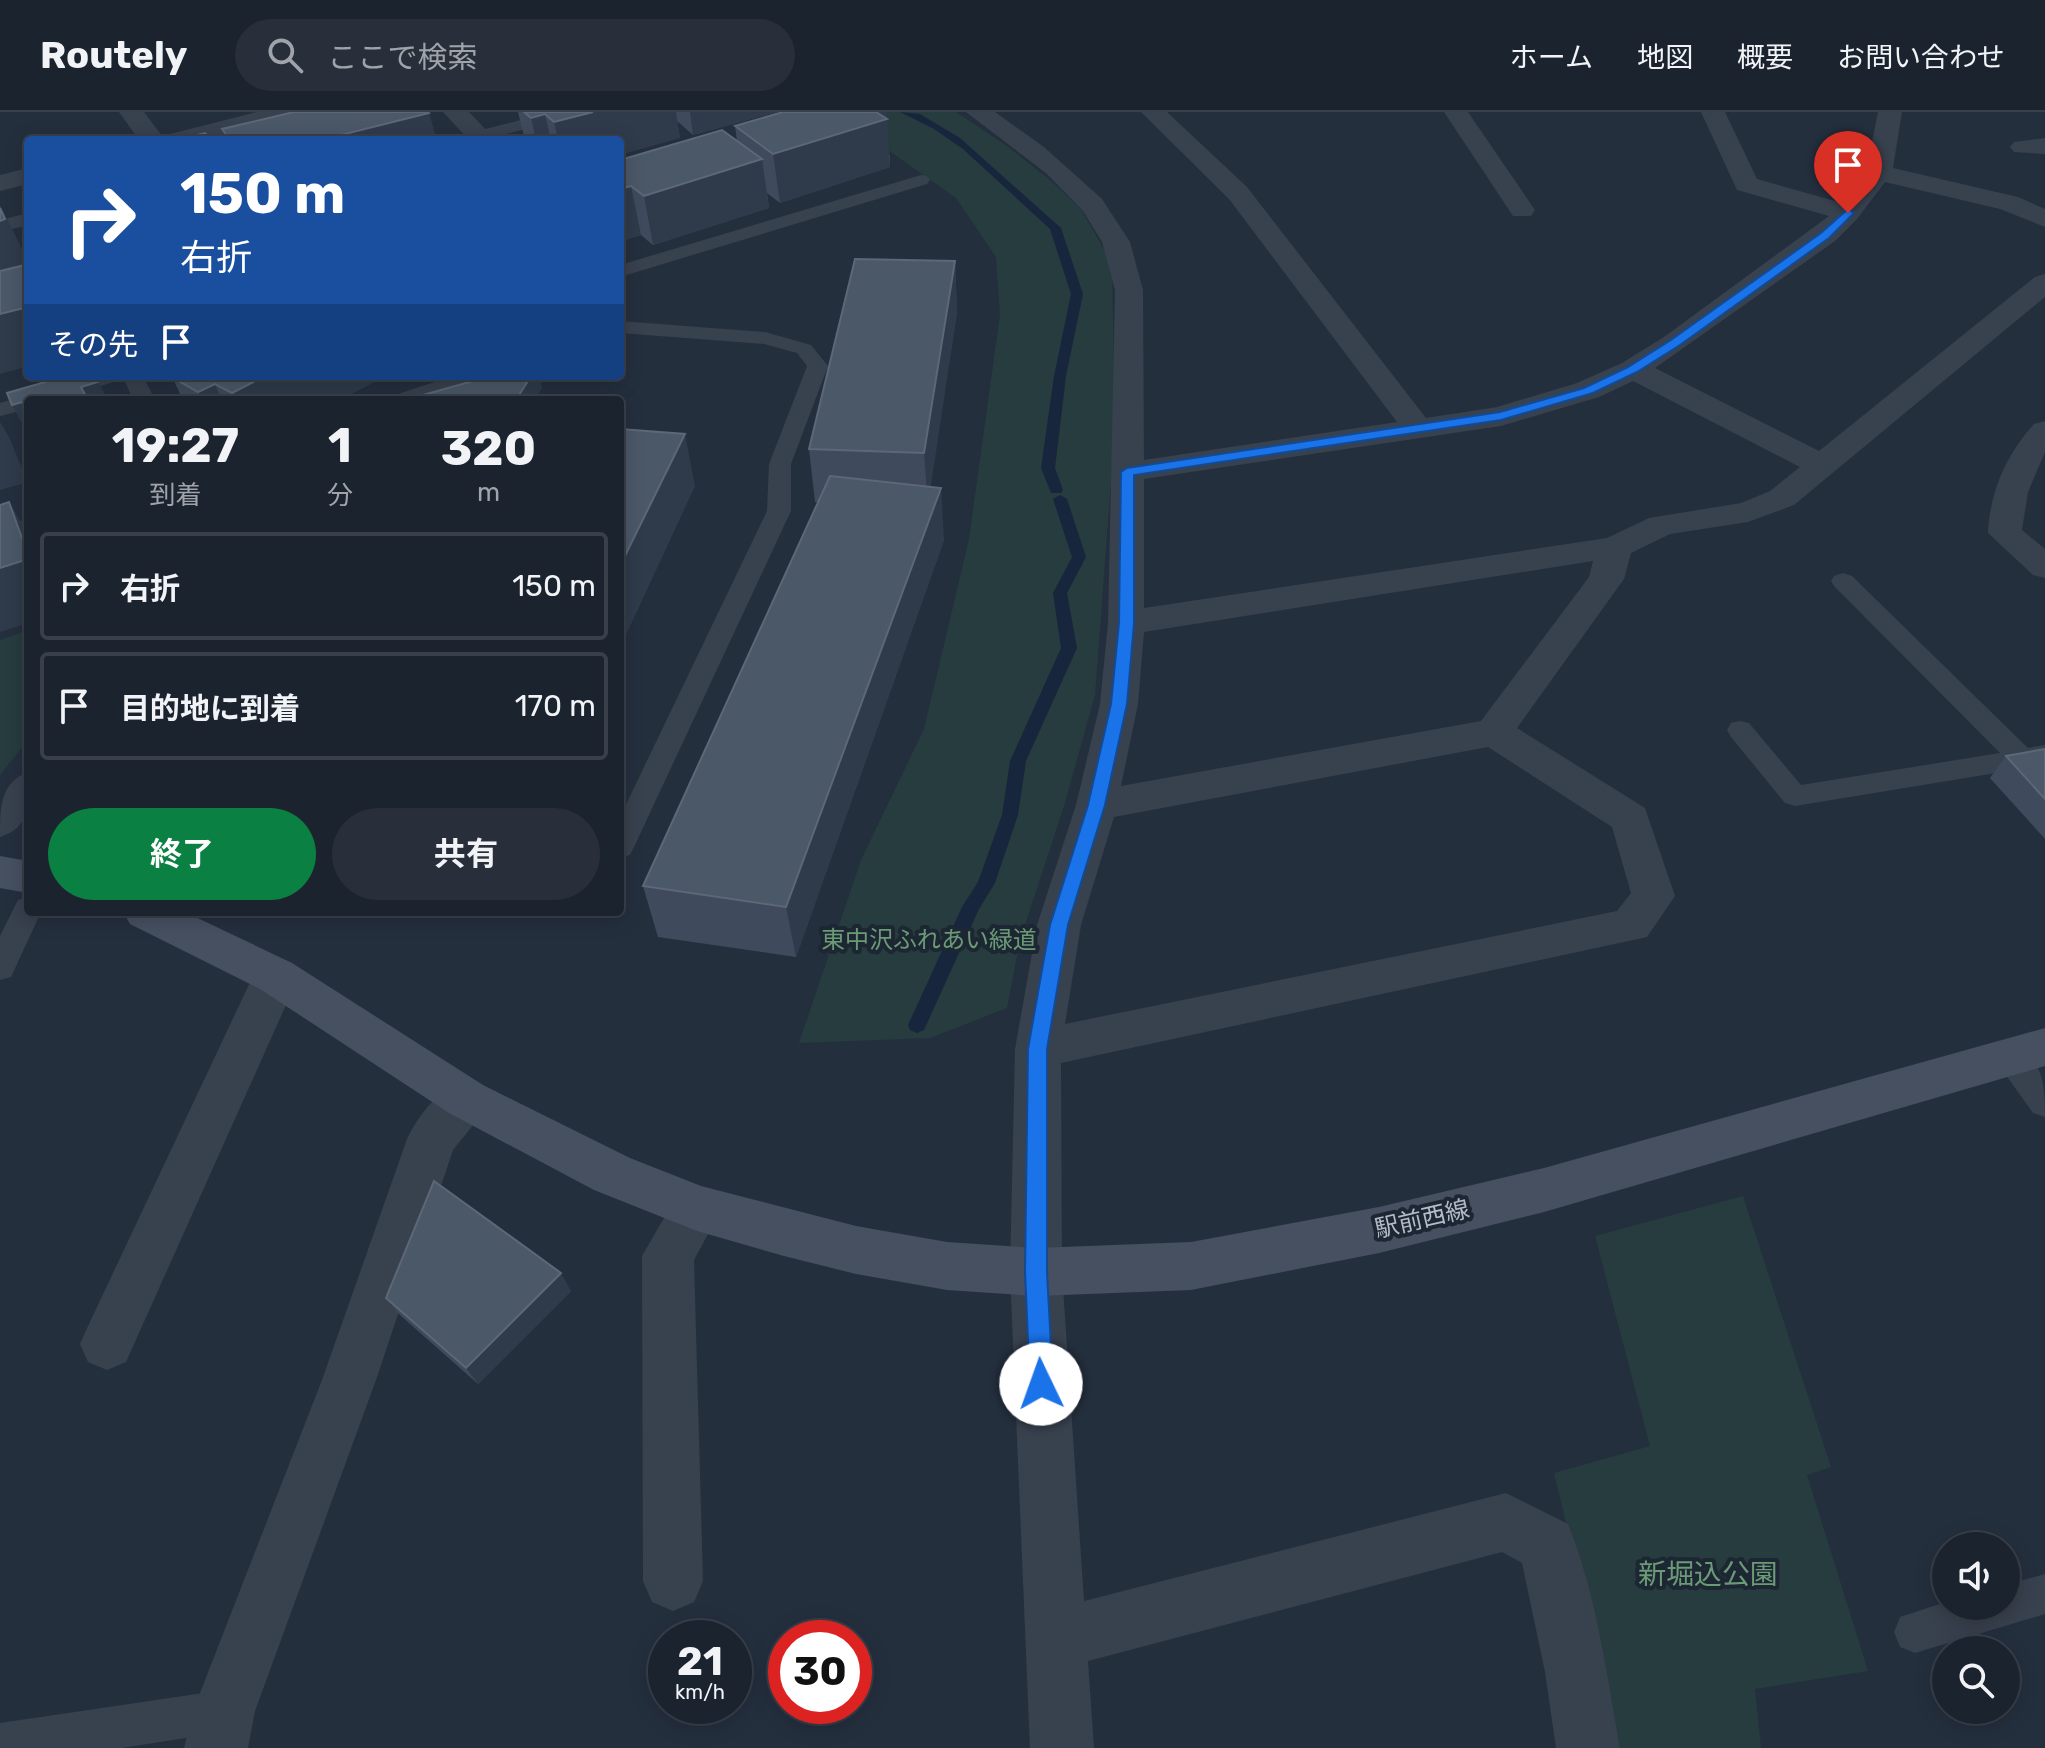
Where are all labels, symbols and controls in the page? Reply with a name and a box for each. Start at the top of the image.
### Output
search box [235,19,795,91]
text: Routely [40,32,187,78]
icon: search [263,33,307,77]
text: ここで検索 [327,40,477,76]
text: ホーム [1510,41,1593,74]
text: 地図 [1637,41,1693,74]
text: 概要 [1737,41,1793,74]
text: お問い合わせ [1837,41,2005,74]
pin [1814,131,1882,213]
icon: arrive [1826,143,1870,187]
text: 150 m [180,161,345,227]
icon: right [48,168,152,272]
text: 右折 [180,236,252,279]
icon: arrive [154,320,198,364]
text: その先 [48,327,138,363]
text: 19:27 [112,417,239,474]
text: 1 [328,417,352,474]
text: 320 [441,420,536,477]
text: m [477,477,500,508]
text: 到着 [149,480,201,511]
text: 分 [327,480,353,511]
icon: right [52,564,96,608]
text: 150 m [512,568,596,604]
text: 右折 [120,571,180,607]
icon: arrive [52,684,96,728]
text: 170 m [515,688,596,724]
text: 目的地に到着 [120,691,300,727]
button: 終了 [48,808,316,900]
button: 共有 [332,808,600,900]
park label: 東中沢ふれあい緑道 [821,926,1037,954]
street label: 駅前西線 [1372,1195,1472,1243]
position arrow [999,1342,1083,1426]
map controls [1932,1532,2020,1724]
button: sound [1932,1532,2020,1620]
park label: 新堀込公園 [1638,1558,1778,1591]
speed limit sign: 30 [768,1620,872,1724]
button: search [1932,1636,2020,1724]
text: 21 [677,1638,723,1685]
text: km/h [675,1680,725,1704]

